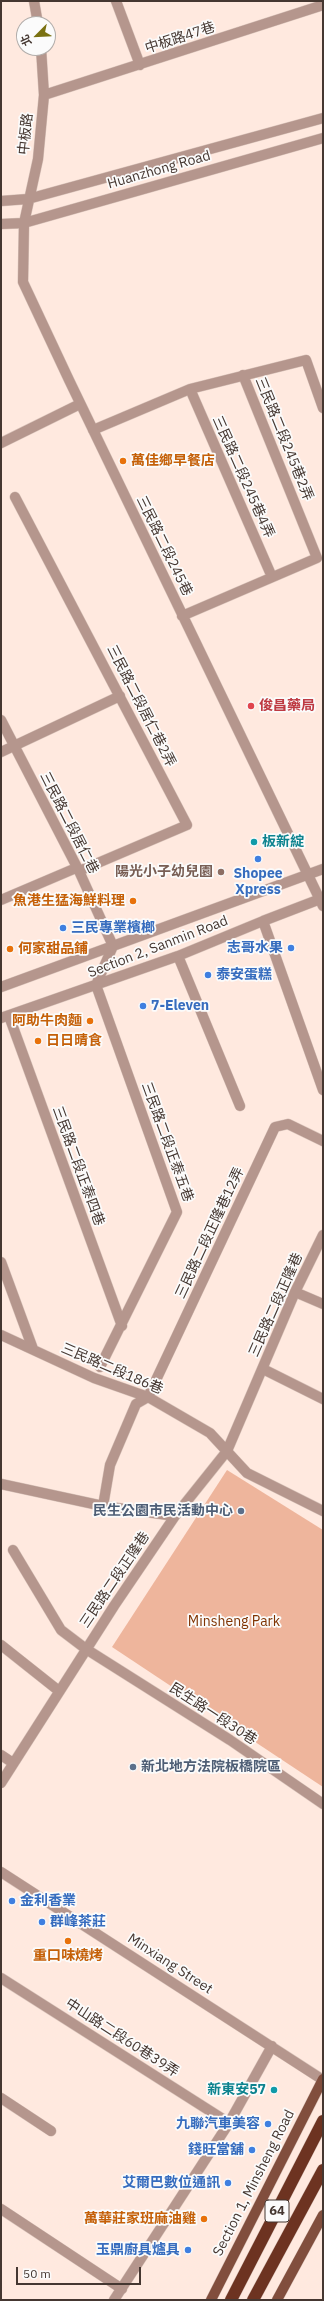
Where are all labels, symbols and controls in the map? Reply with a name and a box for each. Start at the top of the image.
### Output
north arrow [16,16,56,56]
street label: 中板路47巷 [143,19,217,57]
text: 北 [17,33,35,48]
street label: 中板路 [15,112,37,156]
street label: Huanzhong Road [106,147,212,193]
street label: 三民路二段245巷2弄 [252,375,316,503]
street label: 三民路二段245巷4弄 [209,413,277,541]
place label: 萬佳鄉早餐店 [131,453,215,469]
marker: 萬佳鄉早餐店 [118,456,128,466]
street label: 三民路二段245巷 [133,493,195,599]
street label: 三民路二段居仁巷2弄 [103,642,179,770]
place label: 俊昌藥局 [259,698,315,714]
marker: 俊昌藥局 [246,701,256,711]
street label: 三民路二段居仁巷 [36,769,102,877]
place label: 板新綻 [262,834,304,850]
marker: 板新綻 [249,837,259,847]
marker: Shopee Xpress [253,854,263,864]
place label: 陽光小子幼兒園 [115,864,213,880]
place label: Shopee Xpress [233,866,283,898]
marker: 陽光小子幼兒園 [216,867,226,877]
place label: 魚港生猛海鮮料理 [13,893,125,909]
marker: 魚港生猛海鮮料理 [128,896,138,906]
street label: Section 2, Sanmin Road [86,913,230,981]
place label: 三民專業檳榔 [71,920,155,936]
marker: 三民專業檳榔 [58,923,68,933]
place label: 志哥水果 [227,940,283,956]
place label: 何家甜品鋪 [18,941,88,957]
marker: 志哥水果 [286,943,296,953]
marker: 何家甜品鋪 [5,944,15,954]
place label: 泰安蛋糕 [216,967,272,983]
marker: 泰安蛋糕 [203,970,213,980]
place label: 7-Eleven [151,998,209,1014]
marker: 7-Eleven [138,1001,148,1011]
place label: 阿助牛肉麵 [12,1013,82,1029]
marker: 阿助牛肉麵 [85,1016,95,1026]
place label: 日日晴食 [46,1033,102,1049]
marker: 日日晴食 [33,1036,43,1046]
street label: 三民路二段正泰五巷 [138,1080,196,1204]
street label: 三民路二段正泰四巷 [49,1104,107,1228]
street label: 三民路二段正隆巷12弄 [172,1165,248,1301]
street label: 三民路二段正隆巷 [246,1250,306,1360]
street label: 三民路二段186巷 [58,1340,166,1398]
place label: 民生公園市民活動中心 [93,1503,233,1519]
marker: 民生公園市民活動中心 [236,1506,246,1516]
street label: 三民路二段正隆巷 [77,1529,153,1631]
park label: Minsheng Park [188,1614,280,1630]
street label: 民生路一段30巷 [166,1680,260,1748]
place label: 新北地方法院板橋院區 [141,1759,281,1775]
marker: 新北地方法院板橋院區 [128,1762,138,1772]
place label: 金利香業 [20,1893,76,1909]
marker: 金利香業 [7,1896,17,1906]
place label: 群峰茶莊 [50,1914,106,1930]
marker: 群峰茶莊 [37,1917,47,1927]
street label: Minxiang Street [124,1930,216,1998]
marker: 重口味燒烤 [63,1936,73,1946]
place label: 重口味燒烤 [33,1948,103,1964]
street label: 中山路二段60巷39弄 [62,1995,182,2081]
place label: 新東安57 [207,2082,266,2098]
marker: 新東安57 [269,2085,279,2095]
street label: Section 1, Minsheng Road [210,2107,298,2259]
place label: 九聯汽車美容 [176,2116,260,2132]
marker: 九聯汽車美容 [263,2119,273,2129]
place label: 錢旺當舖 [188,2142,244,2158]
marker: 錢旺當舖 [247,2145,257,2155]
place label: 艾爾巴數位通訊 [122,2175,220,2191]
marker: 艾爾巴數位通訊 [223,2178,233,2188]
road number: 64 [265,2200,289,2222]
place label: 萬華莊家班麻油雞 [84,2211,196,2227]
marker: 萬華莊家班麻油雞 [199,2214,209,2224]
place label: 玉鼎廚具爐具 [96,2242,180,2258]
marker: 玉鼎廚具爐具 [183,2245,193,2255]
scale bar [18,2259,143,2285]
text: 50 m [23,2266,51,2281]

